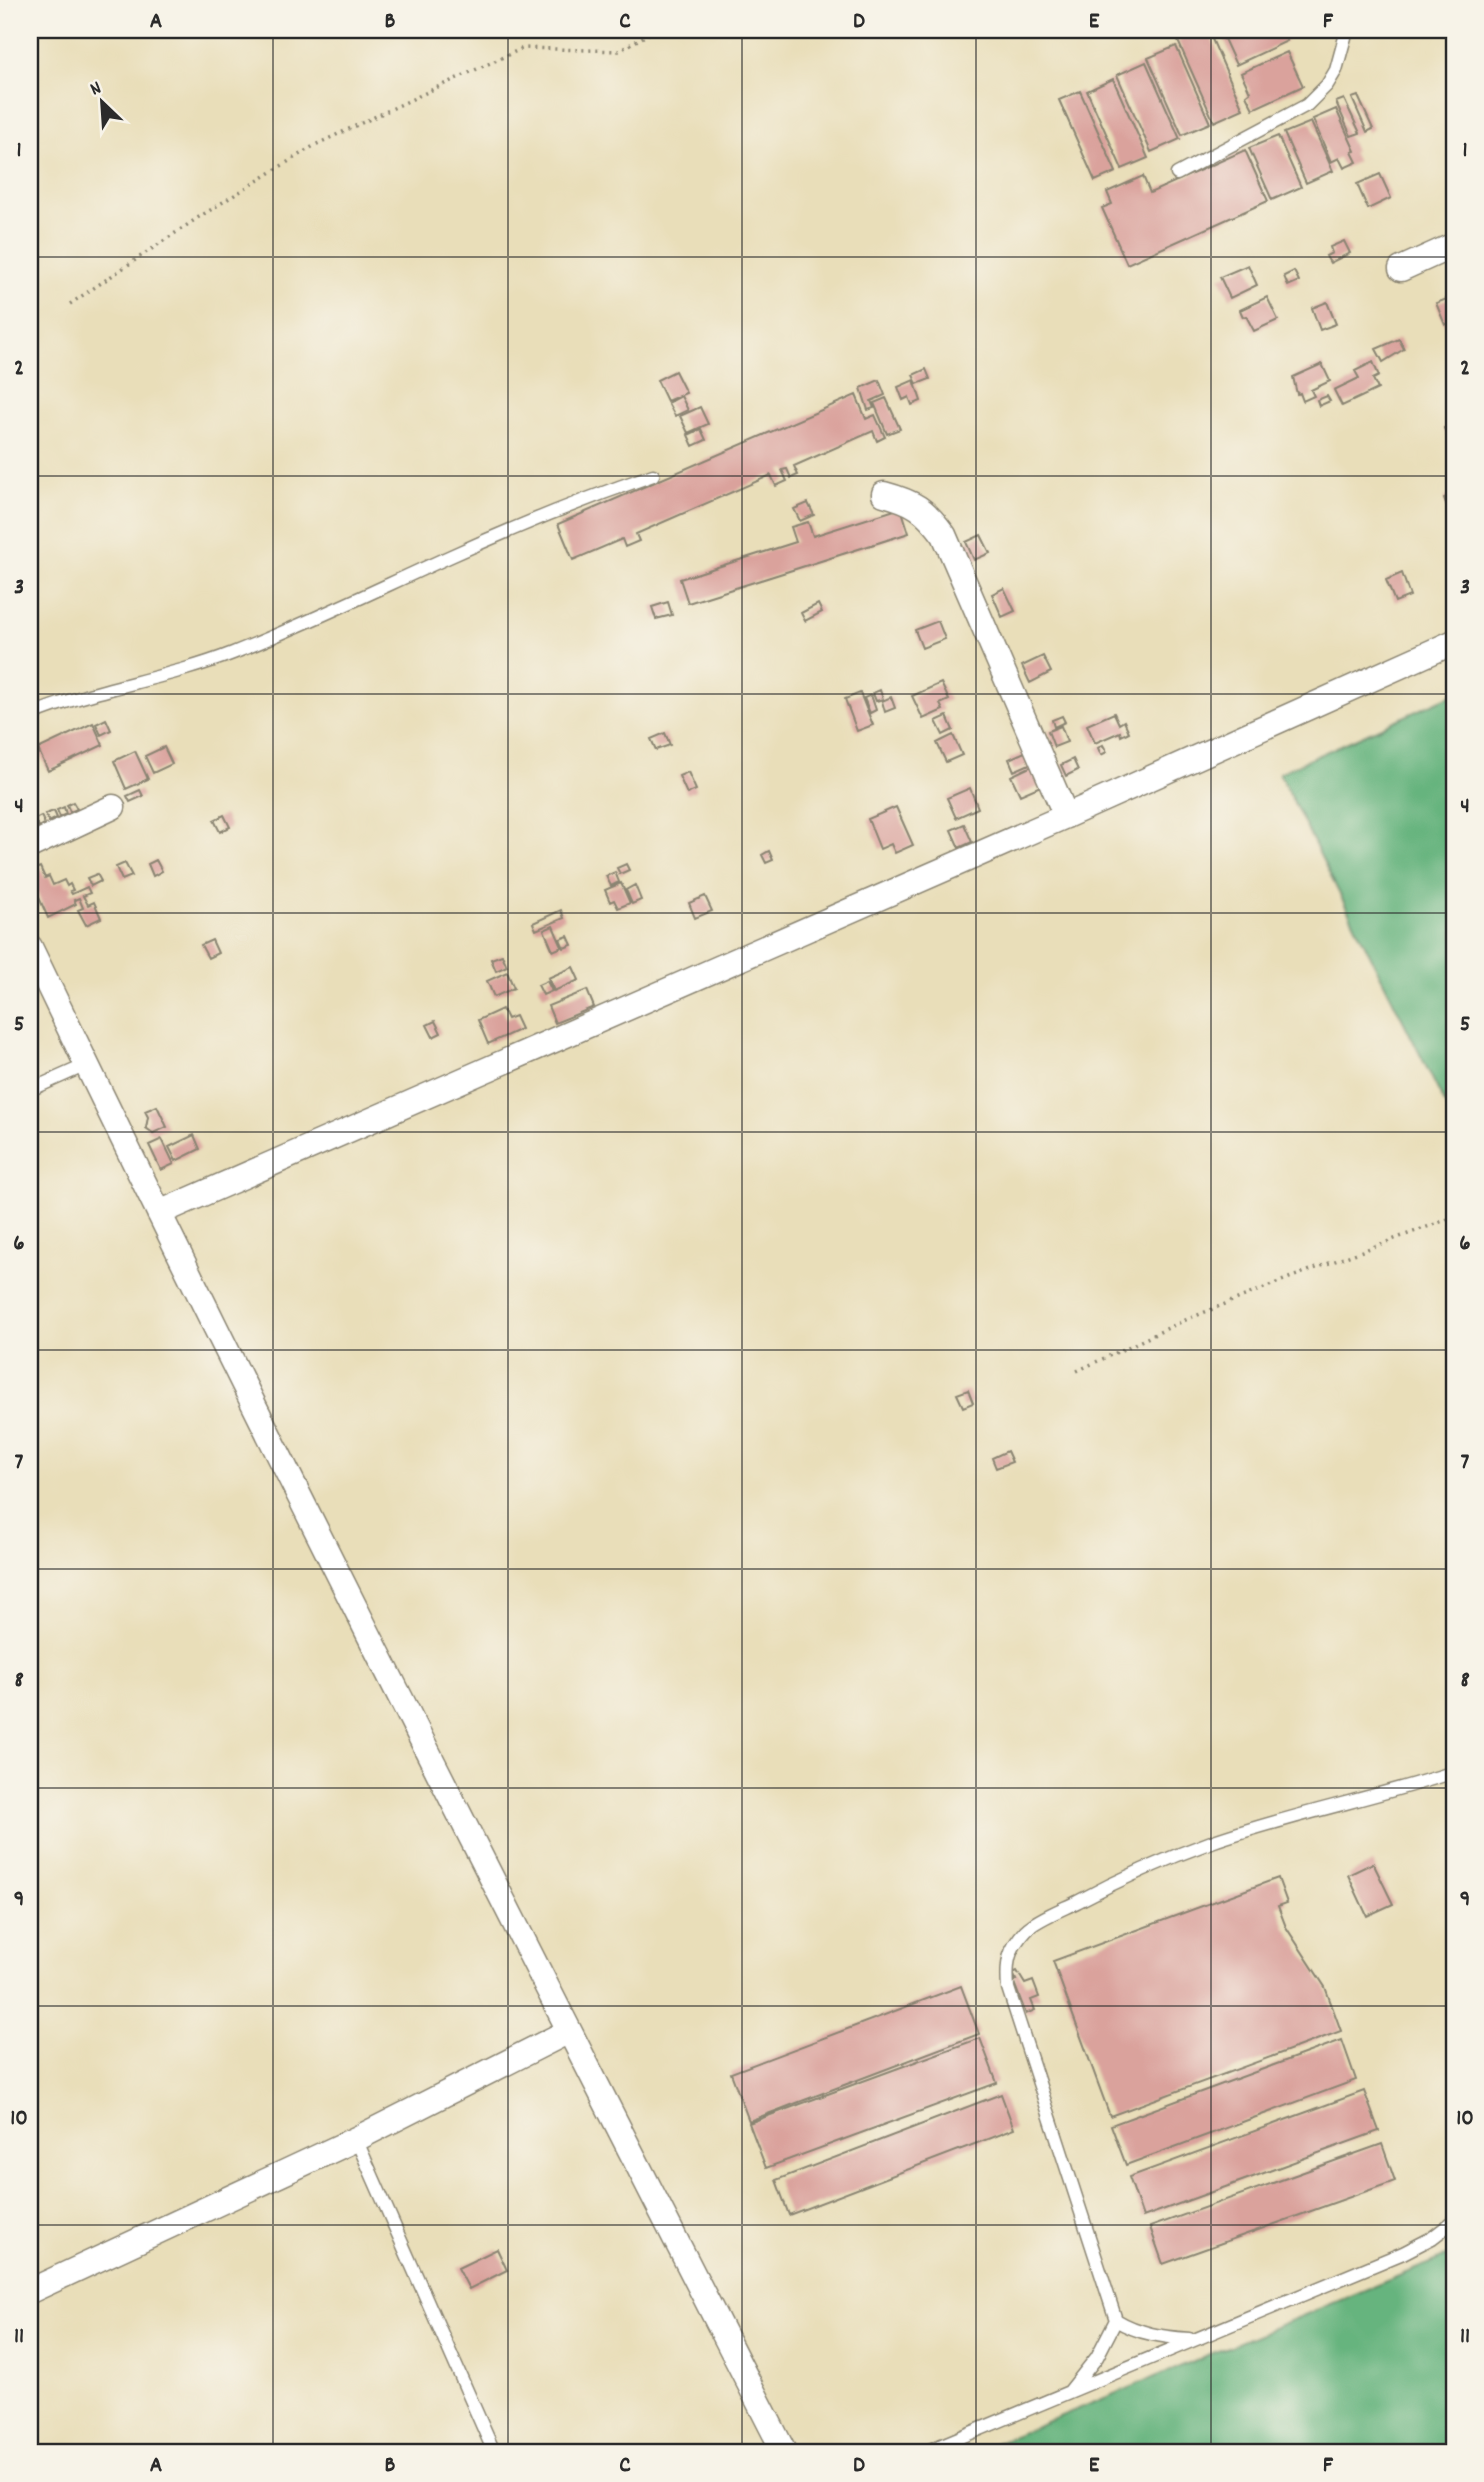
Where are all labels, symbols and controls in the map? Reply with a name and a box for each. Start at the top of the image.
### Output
text: A [150,6,162,39]
text: B [385,6,396,39]
text: C [619,6,631,39]
text: D [853,6,865,39]
text: E [1089,6,1100,39]
text: F [1323,6,1334,39]
north arrow [66,66,136,136]
text: N [86,76,106,104]
text: 1 [16,135,22,168]
text: 1 [1462,135,1468,168]
text: 2 [14,353,24,386]
text: 2 [1460,353,1470,386]
text: 3 [14,572,24,605]
text: 3 [1460,572,1470,605]
text: 4 [14,791,24,824]
text: 4 [1460,791,1470,824]
text: 5 [14,1009,24,1042]
text: 5 [1460,1009,1470,1042]
text: 6 [13,1228,25,1261]
text: 6 [1459,1228,1471,1261]
text: 7 [15,1447,24,1480]
text: 7 [1461,1447,1470,1480]
text: 8 [14,1665,24,1698]
text: 8 [1460,1665,1470,1698]
text: 9 [14,1884,24,1917]
text: 9 [1460,1884,1470,1917]
text: 10 [10,2103,28,2136]
text: 10 [1456,2103,1474,2136]
text: 11 [14,2321,24,2354]
text: 11 [1460,2321,1470,2354]
text: A [150,2450,162,2482]
text: B [385,2450,396,2482]
text: C [619,2450,631,2482]
text: D [853,2450,865,2482]
text: E [1089,2450,1100,2482]
text: F [1323,2450,1334,2482]

